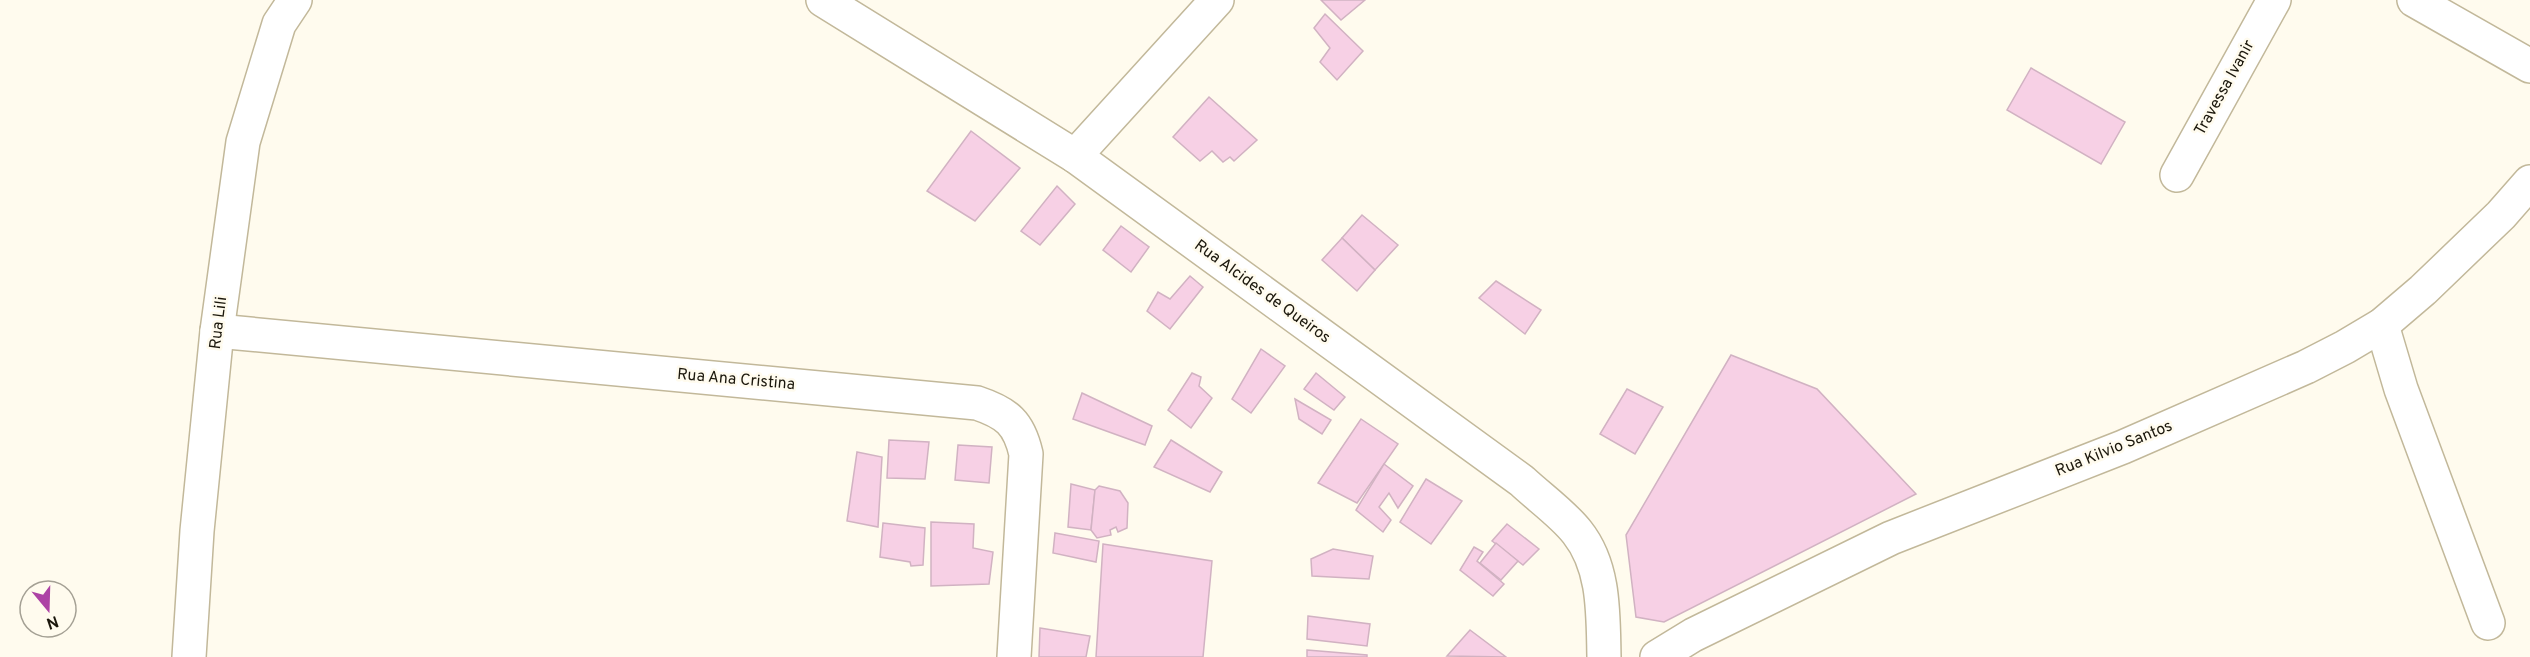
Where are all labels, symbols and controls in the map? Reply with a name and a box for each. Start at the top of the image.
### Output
street label: Travessa Ivanir [2191,37,2259,139]
street label: Rua Alcides de Queiros [1190,236,1334,348]
street label: Rua Lili [206,295,232,351]
street label: Rua Ana Cristina [676,365,796,395]
street label: Rua Kilvio Santos [2052,416,2176,482]
north arrow [18,579,78,639]
text: N [44,610,61,633]

